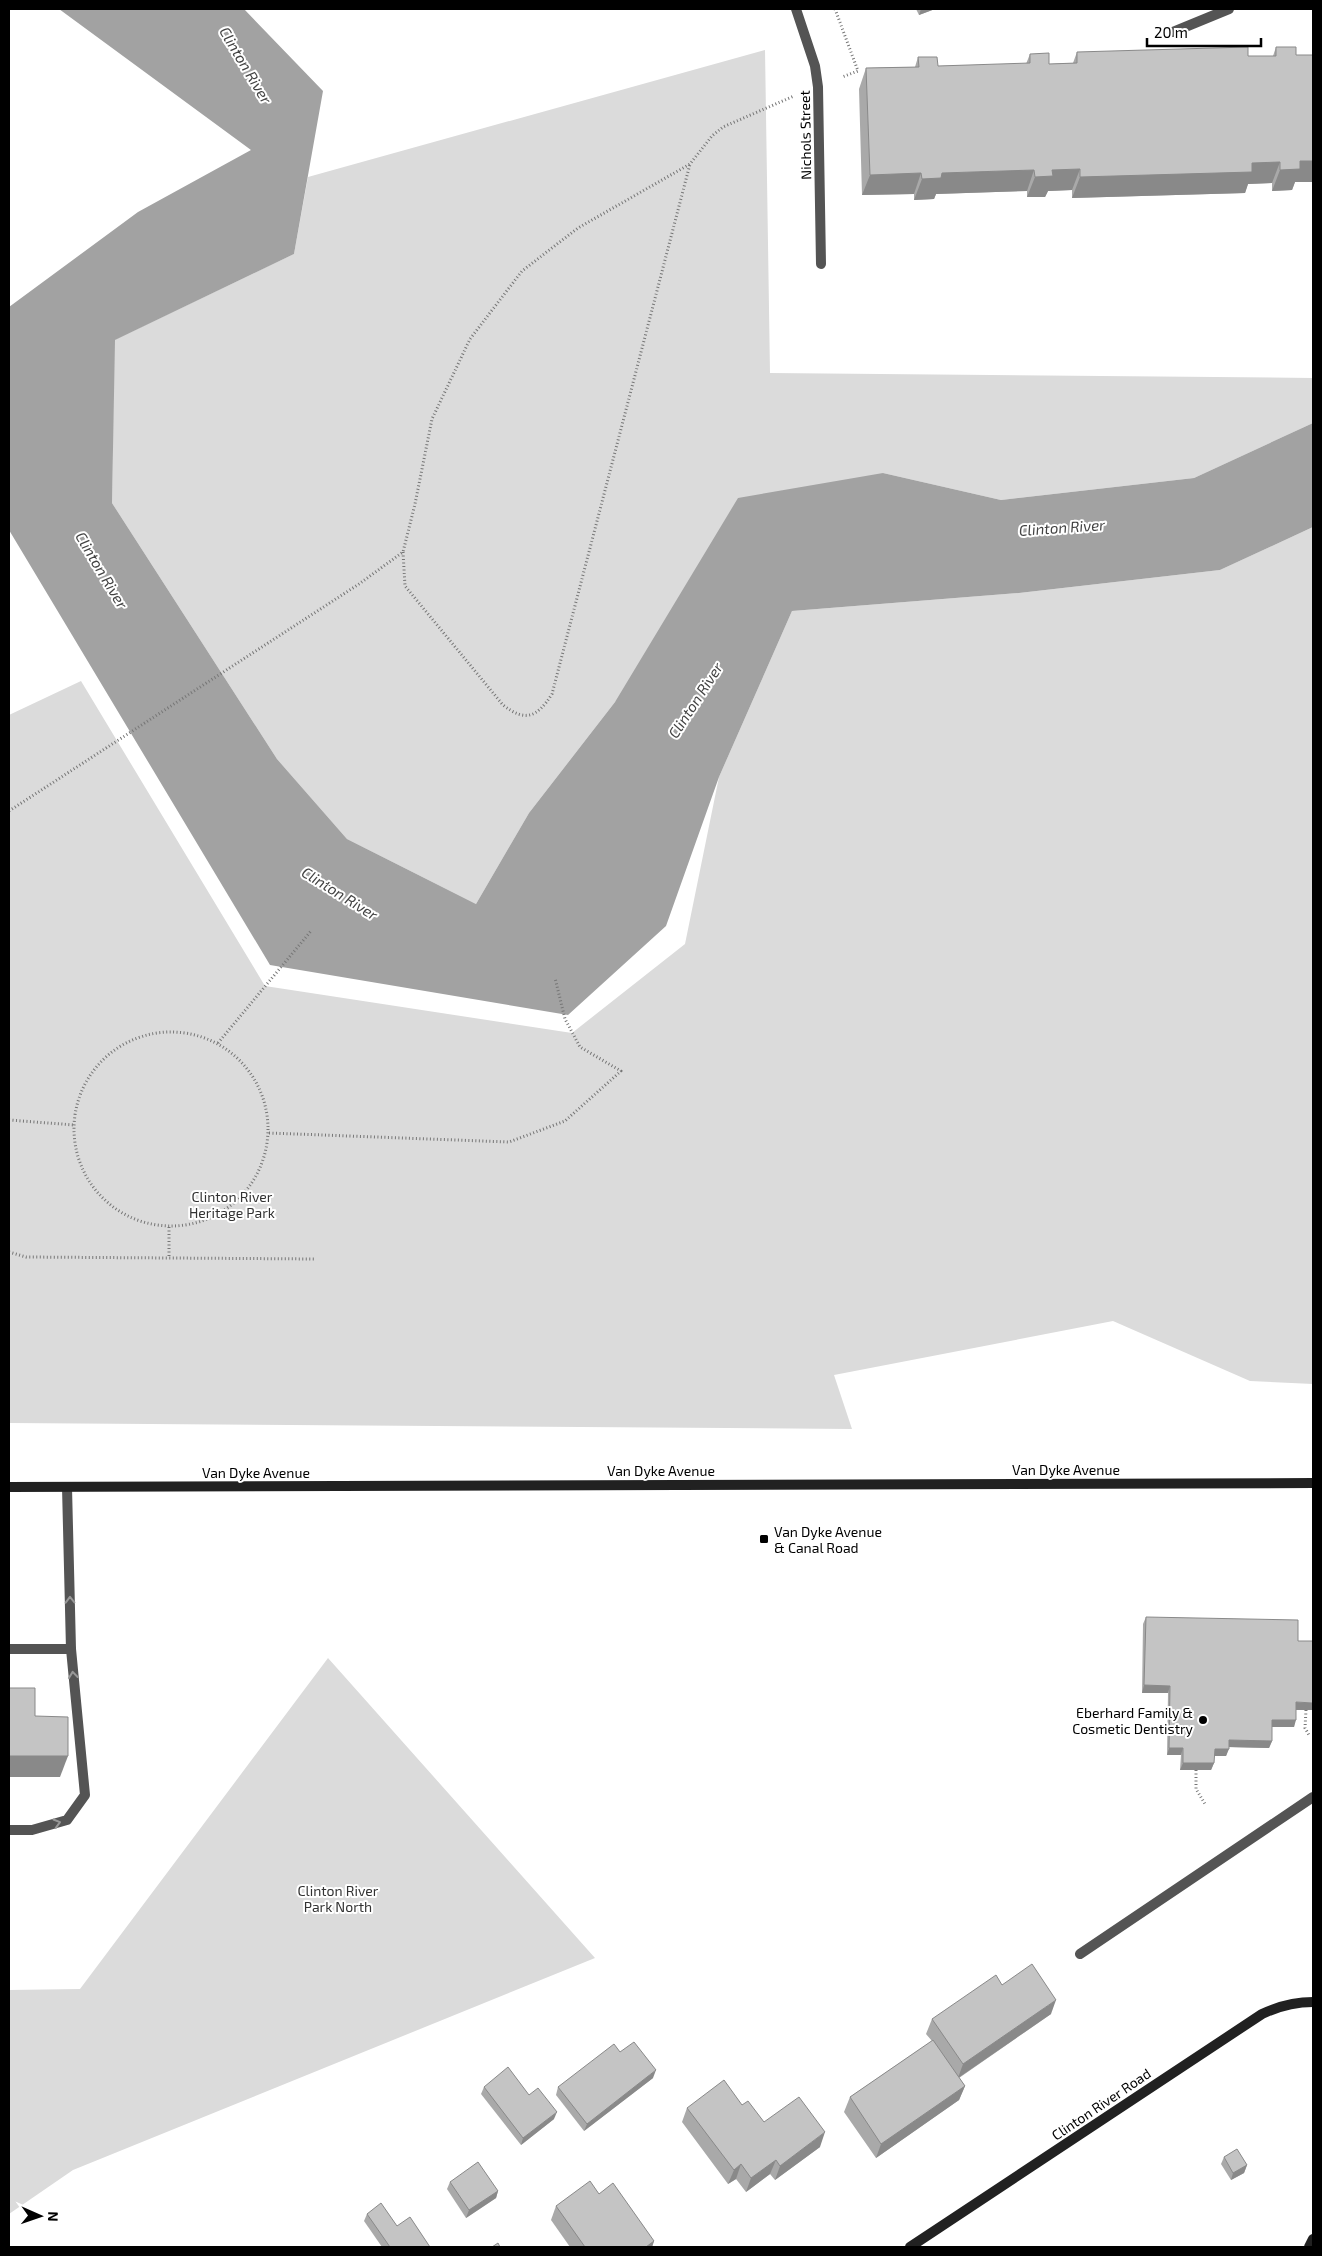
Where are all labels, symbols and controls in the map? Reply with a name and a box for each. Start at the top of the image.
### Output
scale bar [1147,15,1261,47]
water label: Clinton River [216,23,276,108]
text: 20 m [1154,23,1188,41]
street label: Nichols Street [796,90,814,180]
water label: Clinton River [1018,515,1107,539]
water label: Clinton River [72,528,132,613]
water label: Clinton River [664,658,727,741]
water label: Clinton River [299,862,382,924]
park label: Clinton River Heritage Park [189,1188,275,1221]
street label: Van Dyke Avenue [1012,1461,1120,1478]
street label: Van Dyke Avenue [607,1462,715,1479]
street label: Van Dyke Avenue [202,1464,310,1481]
place label: Van Dyke Avenue & Canal Road [774,1523,882,1556]
marker: Van Dyke Avenue & Canal Road [758,1533,770,1545]
one-way arrow [65,1596,75,1604]
one-way arrow [68,1670,79,1678]
place label: Eberhard Family & Cosmetic Dentistry [1072,1704,1194,1737]
marker: Eberhard Family & Cosmetic Dentistry [1197,1714,1209,1726]
one-way arrow [52,1818,60,1828]
park label: Clinton River Park North [298,1882,379,1915]
street label: Clinton River Road [1048,2065,1154,2143]
north arrow [15,2191,65,2241]
text: N [45,2211,62,2222]

